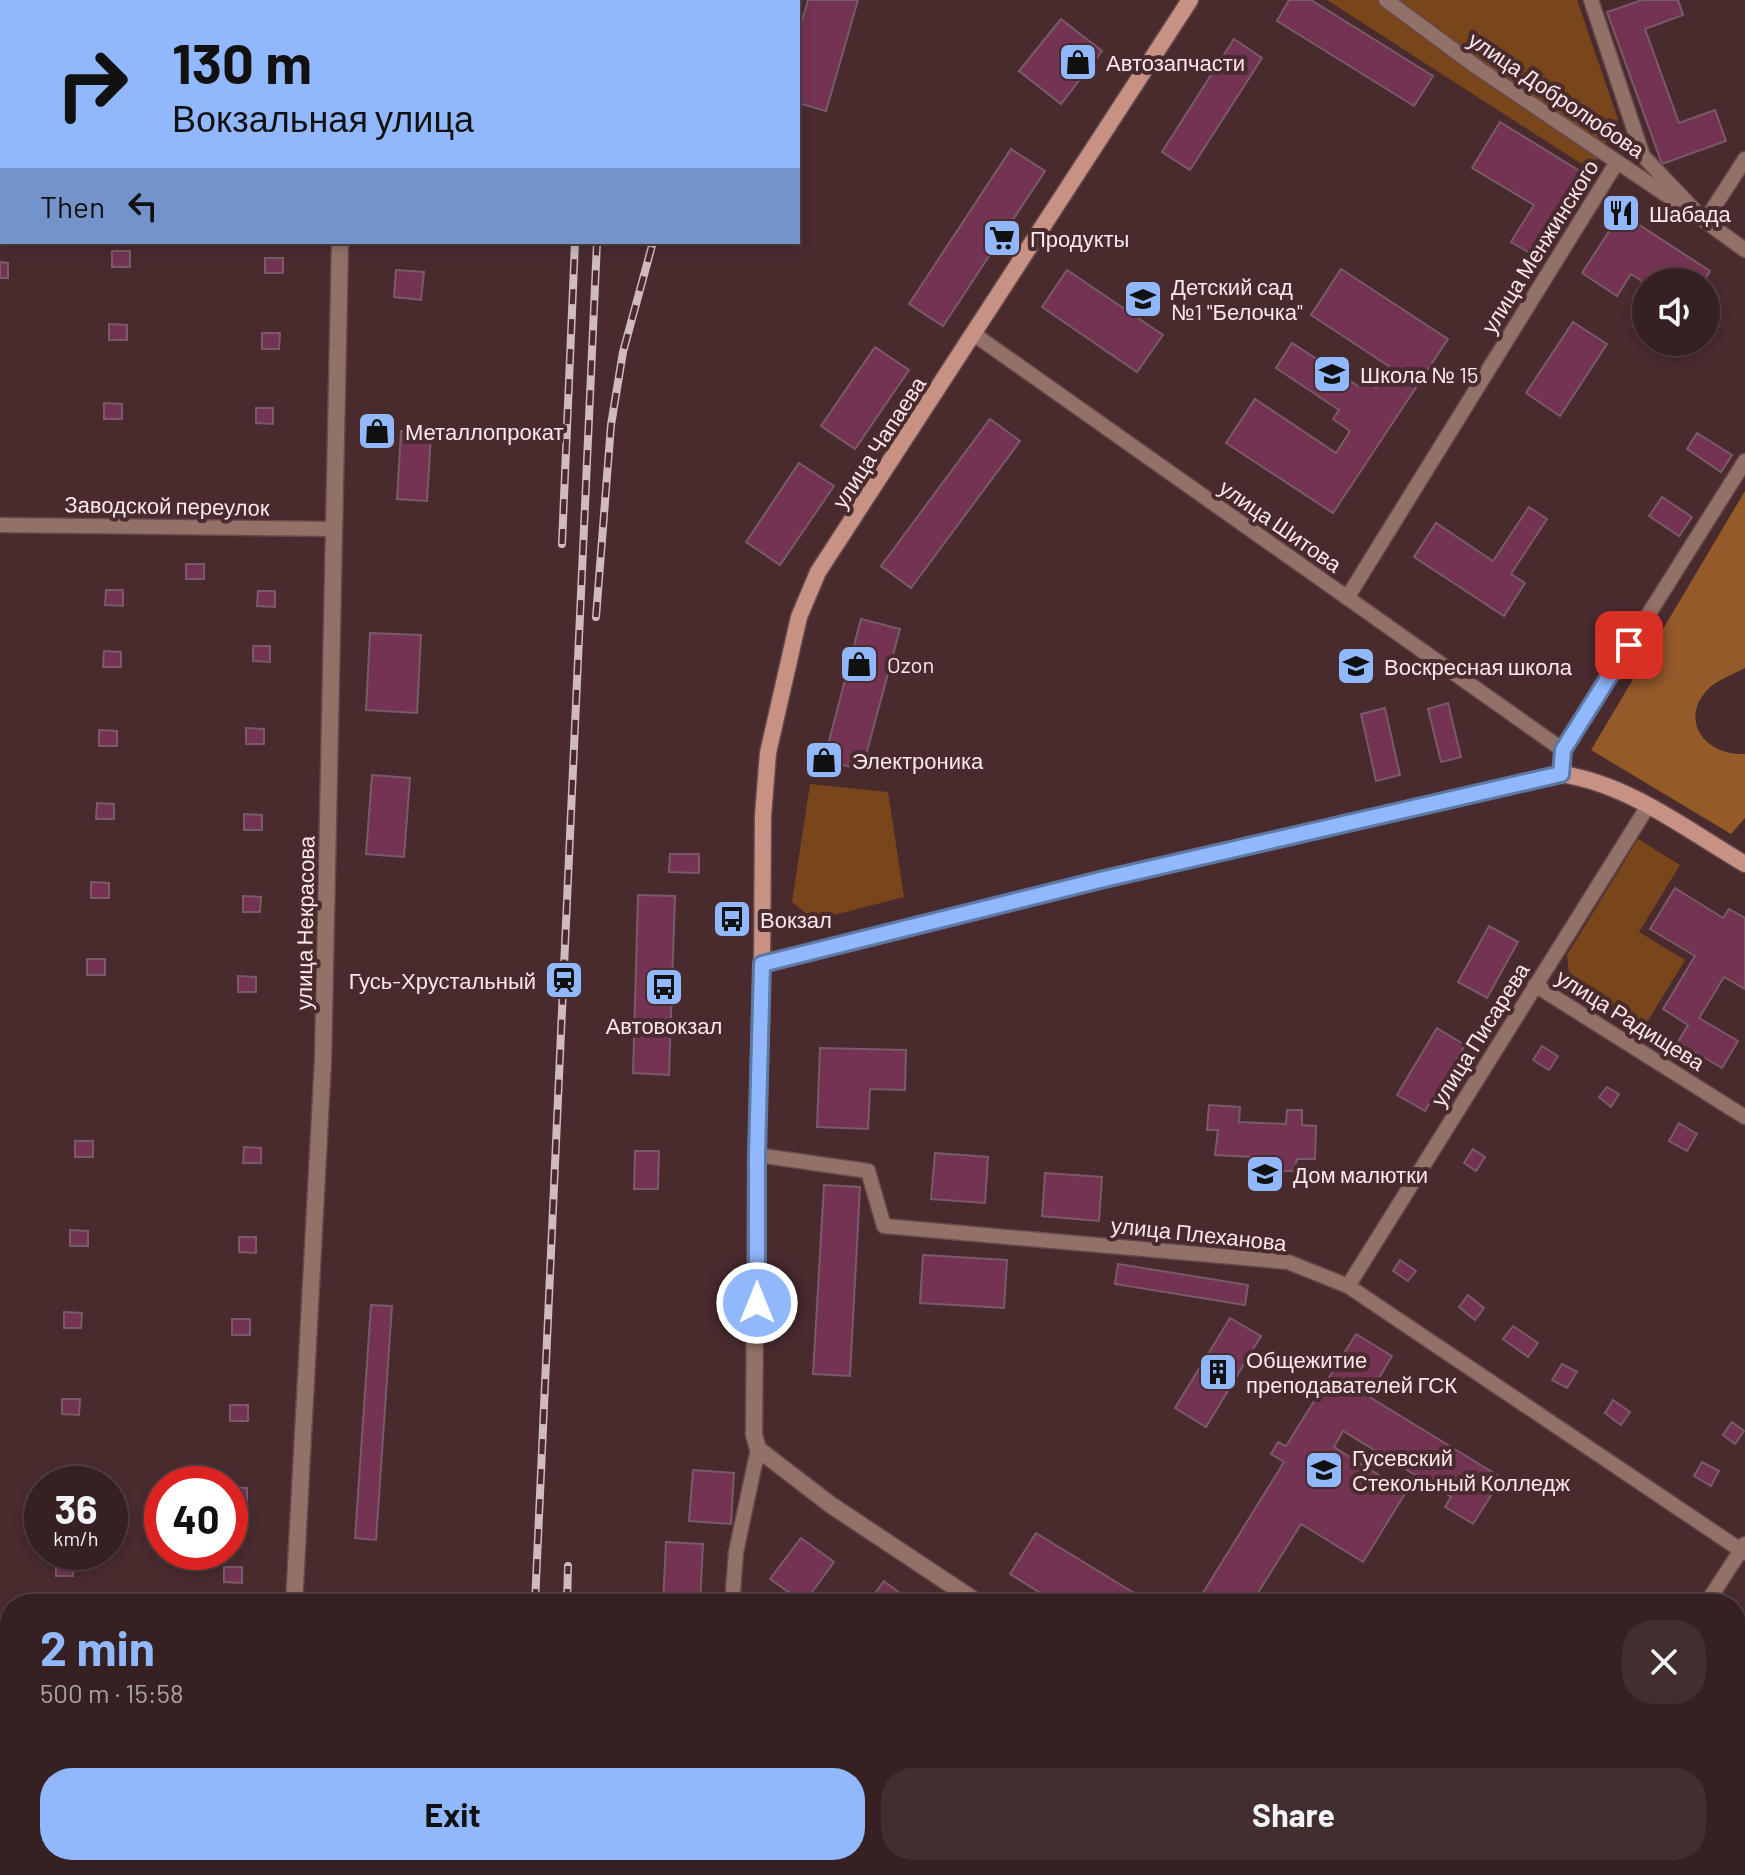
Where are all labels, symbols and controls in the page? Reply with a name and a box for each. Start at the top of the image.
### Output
street label: улица Добролюбова [1463,25,1651,164]
text: 130 m [172,28,312,95]
icon: right [40,32,144,136]
shop icon: Автозапчасти [1057,41,1099,83]
place label: Автозапчасти [1106,49,1245,75]
text: Вокзальная улица [172,96,474,139]
street label: улица Менжинского [1475,154,1604,338]
icon: left [121,184,165,228]
text: Then [40,188,105,224]
restaurant icon: Шабада [1600,192,1642,234]
place label: Шабада [1649,200,1732,227]
supermarket icon: Продукты [981,217,1023,259]
place label: Продукты [1030,225,1129,252]
map controls [1632,268,1720,356]
button: sound [1632,268,1720,356]
place label: Детский сад №1 "Белочка" [1171,273,1303,324]
school or university icon: Детский сад №1 "Белочка" [1122,278,1164,320]
school or university icon: Школа № 15 [1311,353,1353,395]
place label: Школа № 15 [1360,361,1478,387]
street label: улица Чапаева [826,371,932,513]
shop icon: Металлопрокат [356,410,398,452]
place label: Металлопрокат [405,418,564,445]
street label: улица Шитова [1214,473,1348,578]
street label: Заводской переулок [64,490,270,521]
pin [1595,611,1663,679]
icon: arrive [1607,623,1651,667]
shop icon: Ozon [838,643,880,685]
school or university icon: Воскресная школа [1335,645,1377,687]
place label: Ozon [887,651,934,677]
place label: Воскресная школа [1384,653,1573,680]
shop icon: Электроника [803,739,845,781]
place label: Электроника [852,747,984,774]
street label: улица Некрасова [289,835,320,1010]
bus stop icon: Вокзал [711,898,753,940]
place label: Вокзал [760,906,832,932]
street label: улица Писарева [1424,957,1535,1111]
station icon: Гусь-Хрустальный [543,959,585,1001]
street label: улица Радищева [1552,963,1711,1076]
bus stop icon: Автовокзал [643,966,685,1008]
place label: Гусь-Хрустальный [349,967,536,994]
place label: Автовокзал [606,1012,722,1038]
school or university icon: Дом малютки [1244,1153,1286,1195]
place label: Дом малютки [1293,1161,1428,1188]
street label: улица Плеханова [1110,1211,1289,1256]
position arrow [715,1261,799,1345]
place label: Общежитие преподавателей ГСК [1246,1346,1457,1398]
building icon: Общежитие преподавателей ГСК [1197,1351,1239,1393]
place label: Гусевский Стекольный Колледж [1352,1444,1570,1496]
school or university icon: Гусевский Стекольный Колледж [1303,1449,1345,1491]
speed limit sign: 40 [144,1466,248,1570]
text: 36 [54,1484,98,1532]
text: km/h [53,1526,99,1550]
text: 2 min [40,1618,155,1676]
button: close [1622,1620,1706,1704]
text: 500 m · 15:58 [40,1677,184,1708]
button: Exit [40,1768,865,1860]
button: Share [881,1768,1706,1860]

